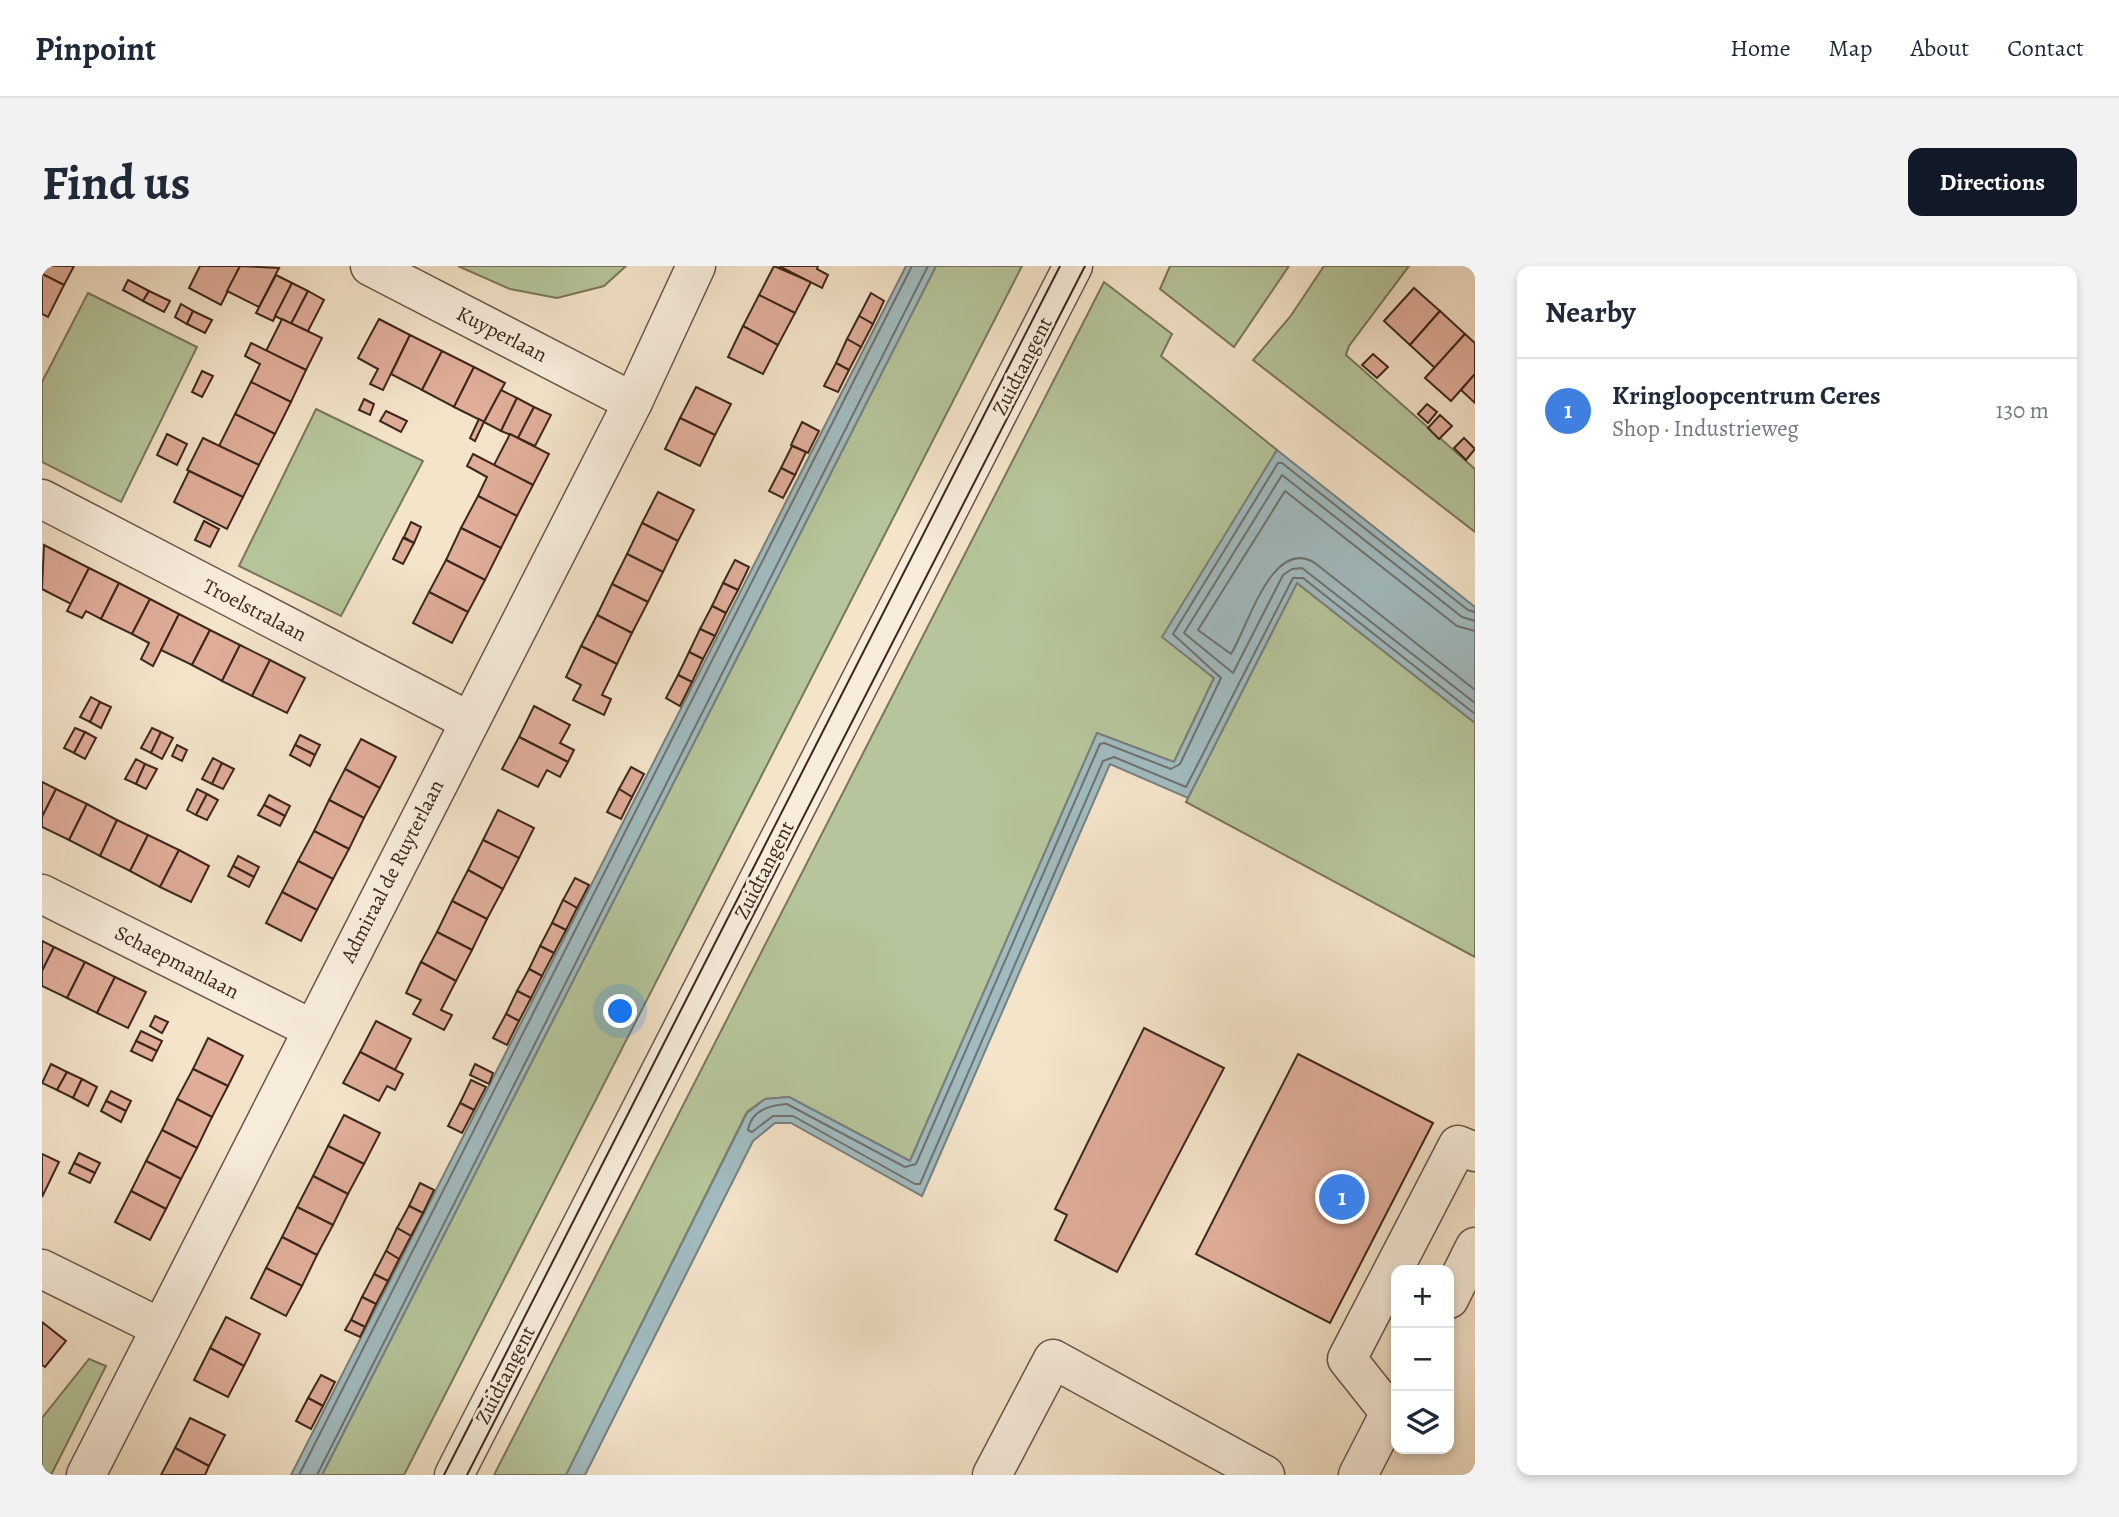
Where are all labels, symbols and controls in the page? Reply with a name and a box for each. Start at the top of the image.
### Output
text: Pinpoint [35,26,156,71]
text: Home [1730,32,1791,64]
text: Map [1829,32,1873,64]
text: About [1911,32,1969,64]
text: Contact [2007,32,2084,64]
button: Directions [1908,148,2077,216]
text: Find us [42,149,190,216]
text: Nearby [1545,292,1636,332]
street label: Kuyperlaan [452,299,552,369]
street label: Zuidtangent [985,312,1059,420]
text: Kringloopcentrum Ceres [1612,378,1881,413]
text: 1 [1564,395,1572,426]
text: 130 m [1996,395,2049,426]
text: Shop · Industrieweg [1612,413,1799,444]
street label: Troelstralaan [198,572,312,648]
street label: Admiraal de Ruyterlaan [333,775,450,968]
street label: Zuidtangent [727,816,801,924]
street label: Schaepmanlaan [110,919,244,1005]
your location [603,994,637,1028]
pin: 1 [1319,1171,1365,1223]
map controls [1391,1265,1454,1454]
button: + [1391,1265,1454,1328]
street label: Zuidtangent [468,1321,542,1429]
button: − [1391,1328,1454,1391]
button: layers [1391,1391,1454,1454]

